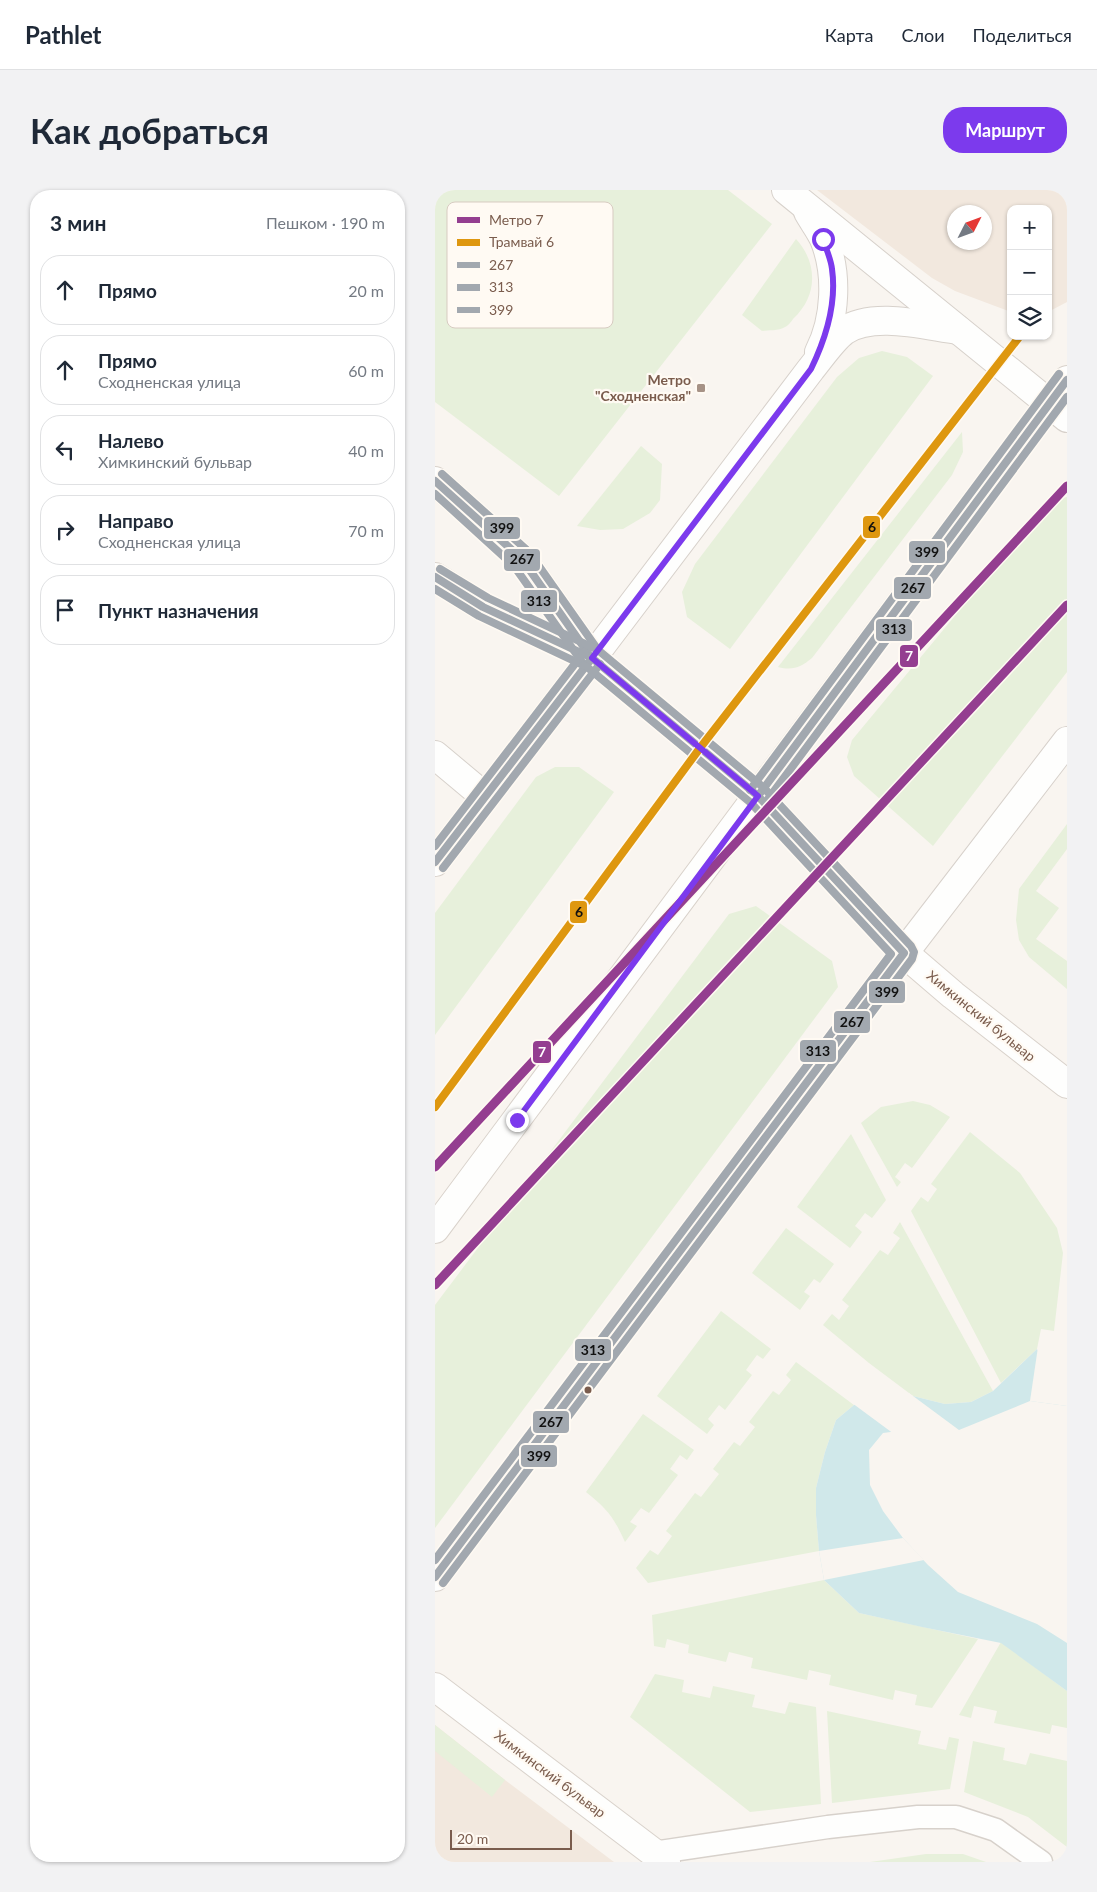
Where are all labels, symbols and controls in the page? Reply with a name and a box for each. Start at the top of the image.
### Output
text: Pathlet [25,20,102,49]
text: Карта [825,24,873,46]
text: Слои [901,24,945,46]
text: Поделиться [973,24,1072,46]
button: Маршрут [943,107,1067,153]
text: Как добраться [30,109,269,151]
legend [447,202,613,328]
north arrow [947,205,992,250]
map controls [1007,205,1052,340]
button: + [1007,205,1052,250]
text: 3 мин [50,210,107,235]
text: Метро 7 [489,211,544,228]
text: Пешком · 190 m [266,213,385,232]
route start [812,228,835,251]
text: Трамвай 6 [489,233,554,250]
button: − [1007,250,1052,295]
text: 267 [489,256,513,273]
icon: ahead [51,276,79,304]
text: 313 [489,278,513,295]
text: Прямо [98,279,157,302]
text: 20 m [348,281,384,300]
button: layers [1007,295,1052,340]
text: 399 [489,301,513,318]
text: Прямо [98,349,157,372]
icon: ahead [51,356,79,384]
text: 60 m [348,361,384,380]
place label: Метро "Сходненская" [595,371,691,404]
text: Сходненская улица [98,372,241,391]
marker: Метро "Сходненская" [695,382,707,394]
text: Налево [98,429,164,452]
icon: left [51,436,79,464]
text: 40 m [348,441,384,460]
text: Химкинский бульвар [98,452,252,471]
text: Направо [98,509,174,532]
line badge: 6 [862,515,881,539]
icon: right [51,516,79,544]
line badge: 399 [483,516,521,540]
text: 6 [868,518,876,535]
text: 399 [490,519,514,536]
text: 70 m [348,521,384,540]
text: Сходненская улица [98,532,241,551]
line badge: 399 [908,540,946,564]
text: 399 [915,543,939,560]
line badge: 267 [503,548,541,572]
text: 267 [510,550,534,567]
line badge: 267 [893,576,932,600]
text: 267 [901,579,925,596]
line badge: 313 [520,589,558,613]
text: 313 [527,592,551,609]
icon: arrive [51,596,79,624]
text: Пункт назначения [98,599,259,622]
line badge: 313 [875,618,913,642]
text: 313 [882,620,906,637]
line badge: 7 [899,644,919,668]
text: 7 [905,647,913,664]
line badge: 6 [569,900,588,924]
text: 6 [575,903,583,920]
street label: Химкинский бульвар [924,967,1039,1065]
line badge: 399 [868,980,906,1004]
text: 399 [875,983,899,1000]
line badge: 267 [833,1010,871,1034]
text: 267 [840,1013,864,1030]
line badge: 313 [799,1039,837,1063]
line badge: 7 [532,1040,552,1064]
text: 313 [806,1042,830,1059]
text: 7 [538,1043,546,1060]
route end [506,1109,529,1132]
line badge: 313 [574,1338,612,1362]
text: 313 [581,1341,605,1358]
unlabelled marker [583,1385,593,1395]
line badge: 267 [532,1410,570,1434]
text: 267 [539,1413,563,1430]
line badge: 399 [520,1444,558,1468]
text: 399 [527,1447,551,1464]
street label: Химкинский бульвар [491,1726,609,1821]
scale bar [450,1827,573,1850]
text: 20 m [457,1830,488,1847]

